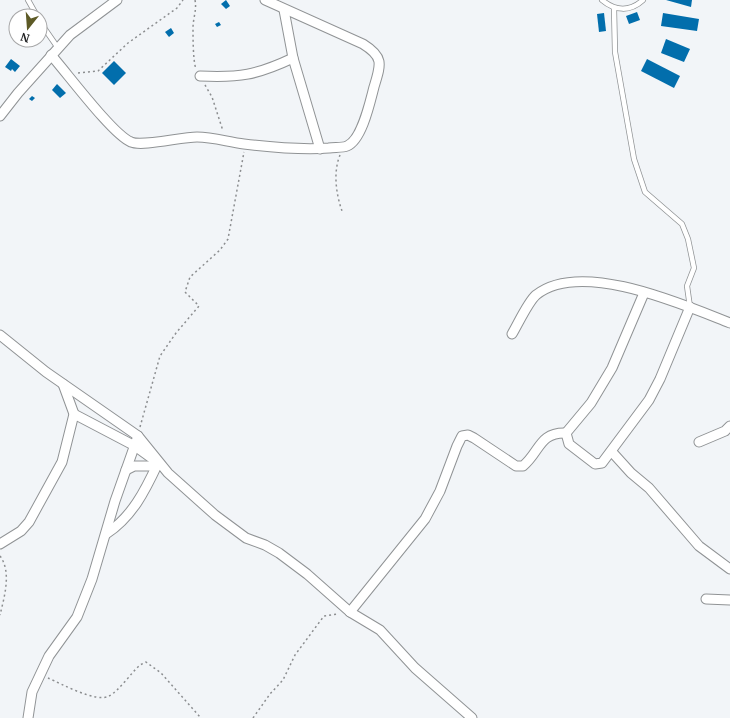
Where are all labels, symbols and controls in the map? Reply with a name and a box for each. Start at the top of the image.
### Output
north arrow [8,8,48,48]
text: N [19,30,31,46]

